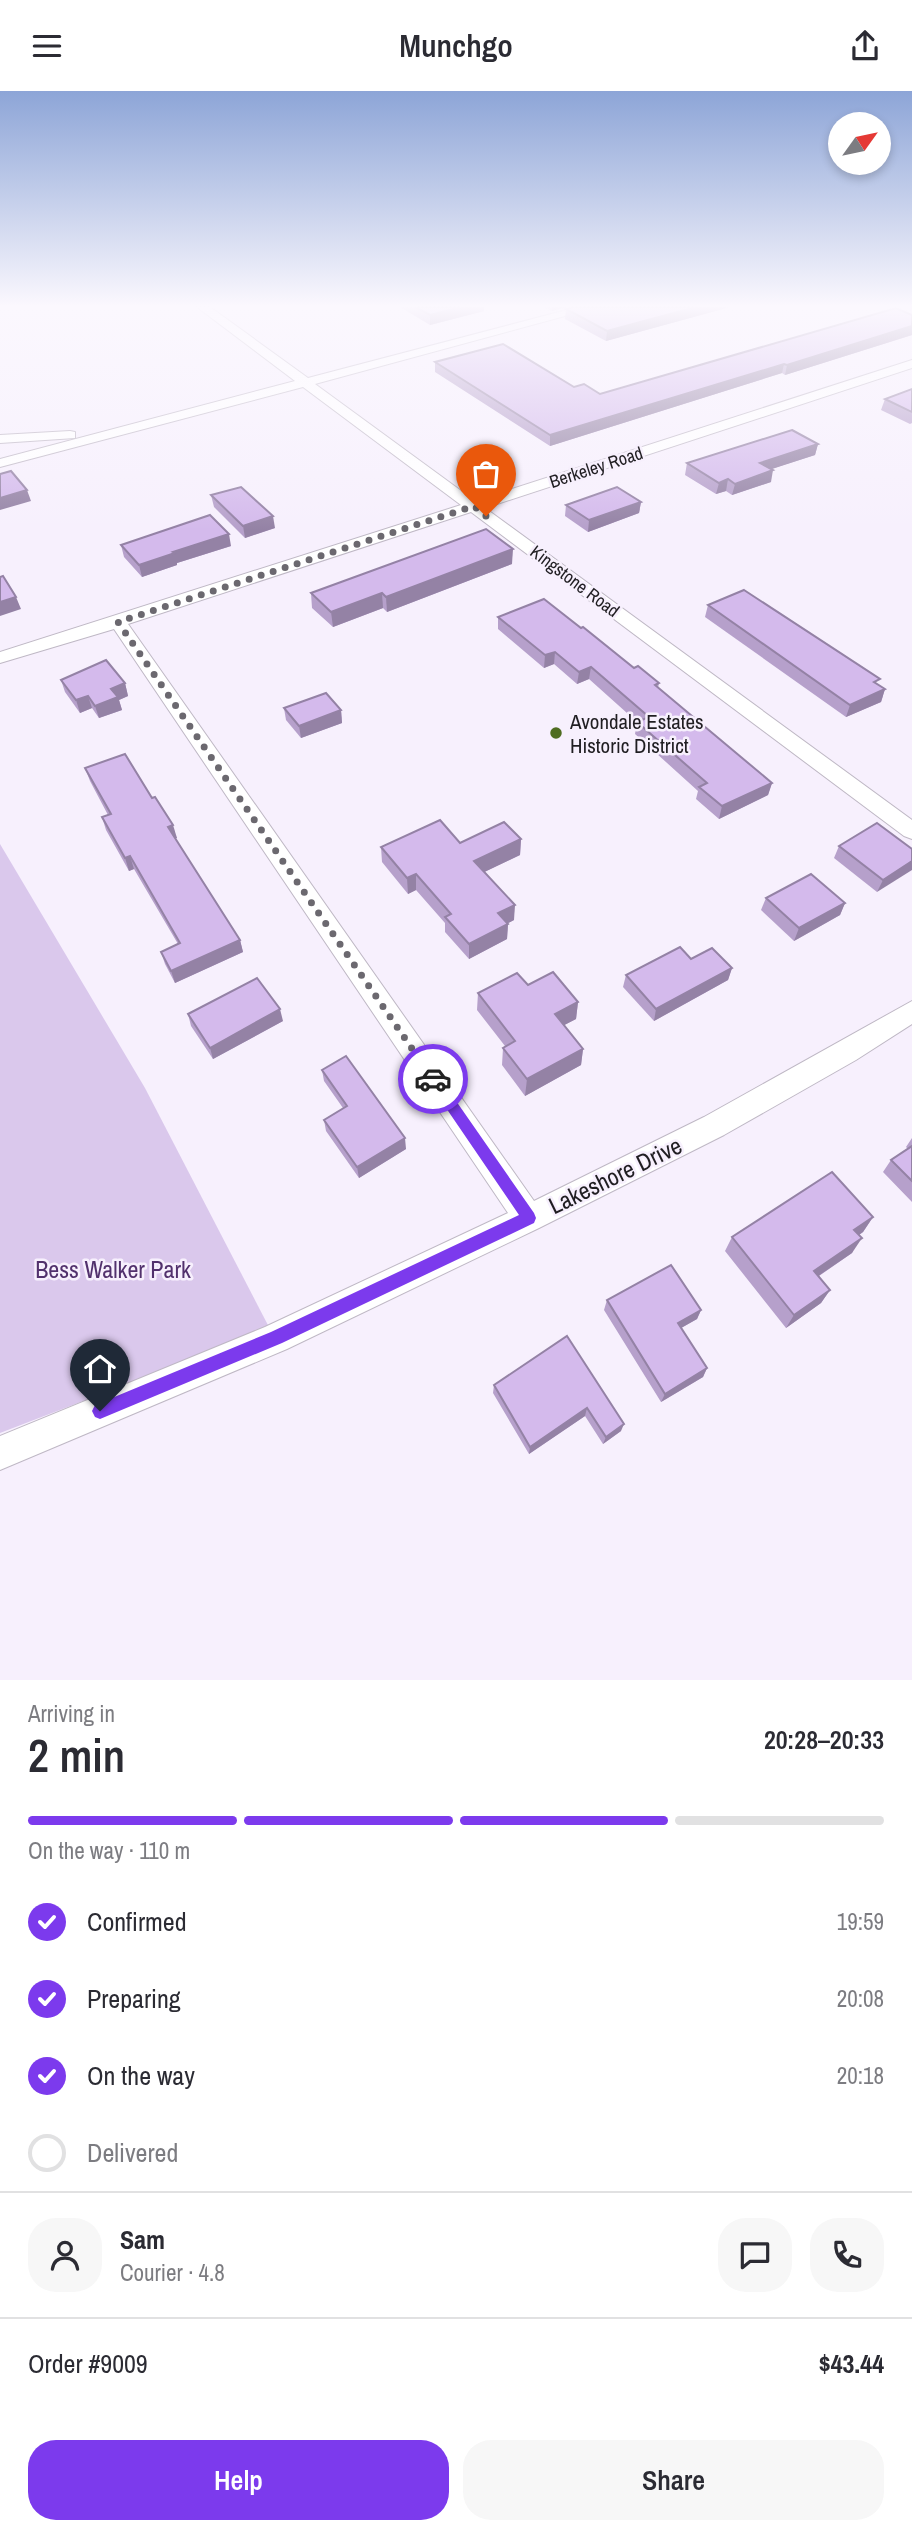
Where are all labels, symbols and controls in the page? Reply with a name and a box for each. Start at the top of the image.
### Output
text: Munchgo [399,24,513,67]
icon: menu [28,27,66,65]
icon: share [846,27,884,65]
north arrow [828,112,891,175]
map controls [828,112,891,175]
street label: Berkeley Road [546,440,646,494]
pin [456,444,516,516]
icon: bag [467,455,505,493]
street label: Kingstone Road [525,539,625,623]
place label: Avondale Estates Historic District [569,707,704,760]
marker: Avondale Estates Historic District [548,725,564,741]
courier [398,1044,468,1114]
icon: car [414,1060,452,1098]
street label: Lakeshore Drive [543,1129,687,1221]
park label: Bess Walker Park [35,1253,191,1285]
pin [70,1339,130,1411]
icon: home [81,1350,119,1388]
text: Arriving in [28,1698,115,1729]
text: 20:28–20:33 [764,1722,884,1757]
text: 2 min [28,1724,125,1786]
text: On the way · 110 m [28,1835,190,1866]
icon: check [28,1903,66,1941]
text: Confirmed [87,1904,187,1939]
text: 19:59 [837,1906,884,1937]
icon: check [28,1980,66,2018]
text: Preparing [87,1981,181,2016]
text: 20:08 [837,1983,884,2014]
icon: check [28,2057,66,2095]
text: On the way [87,2058,195,2093]
text: 20:18 [837,2060,884,2091]
text: Delivered [87,2135,178,2170]
button: person [28,2218,102,2292]
button: chat [718,2218,792,2292]
button: phone [810,2218,884,2292]
text: Sam [120,2222,165,2257]
text: Courier · 4.8 [120,2257,225,2288]
text: Order #9009 [28,2346,148,2381]
text: $43.44 [819,2346,884,2381]
button: Help [28,2440,449,2520]
button: Share [463,2440,884,2520]

